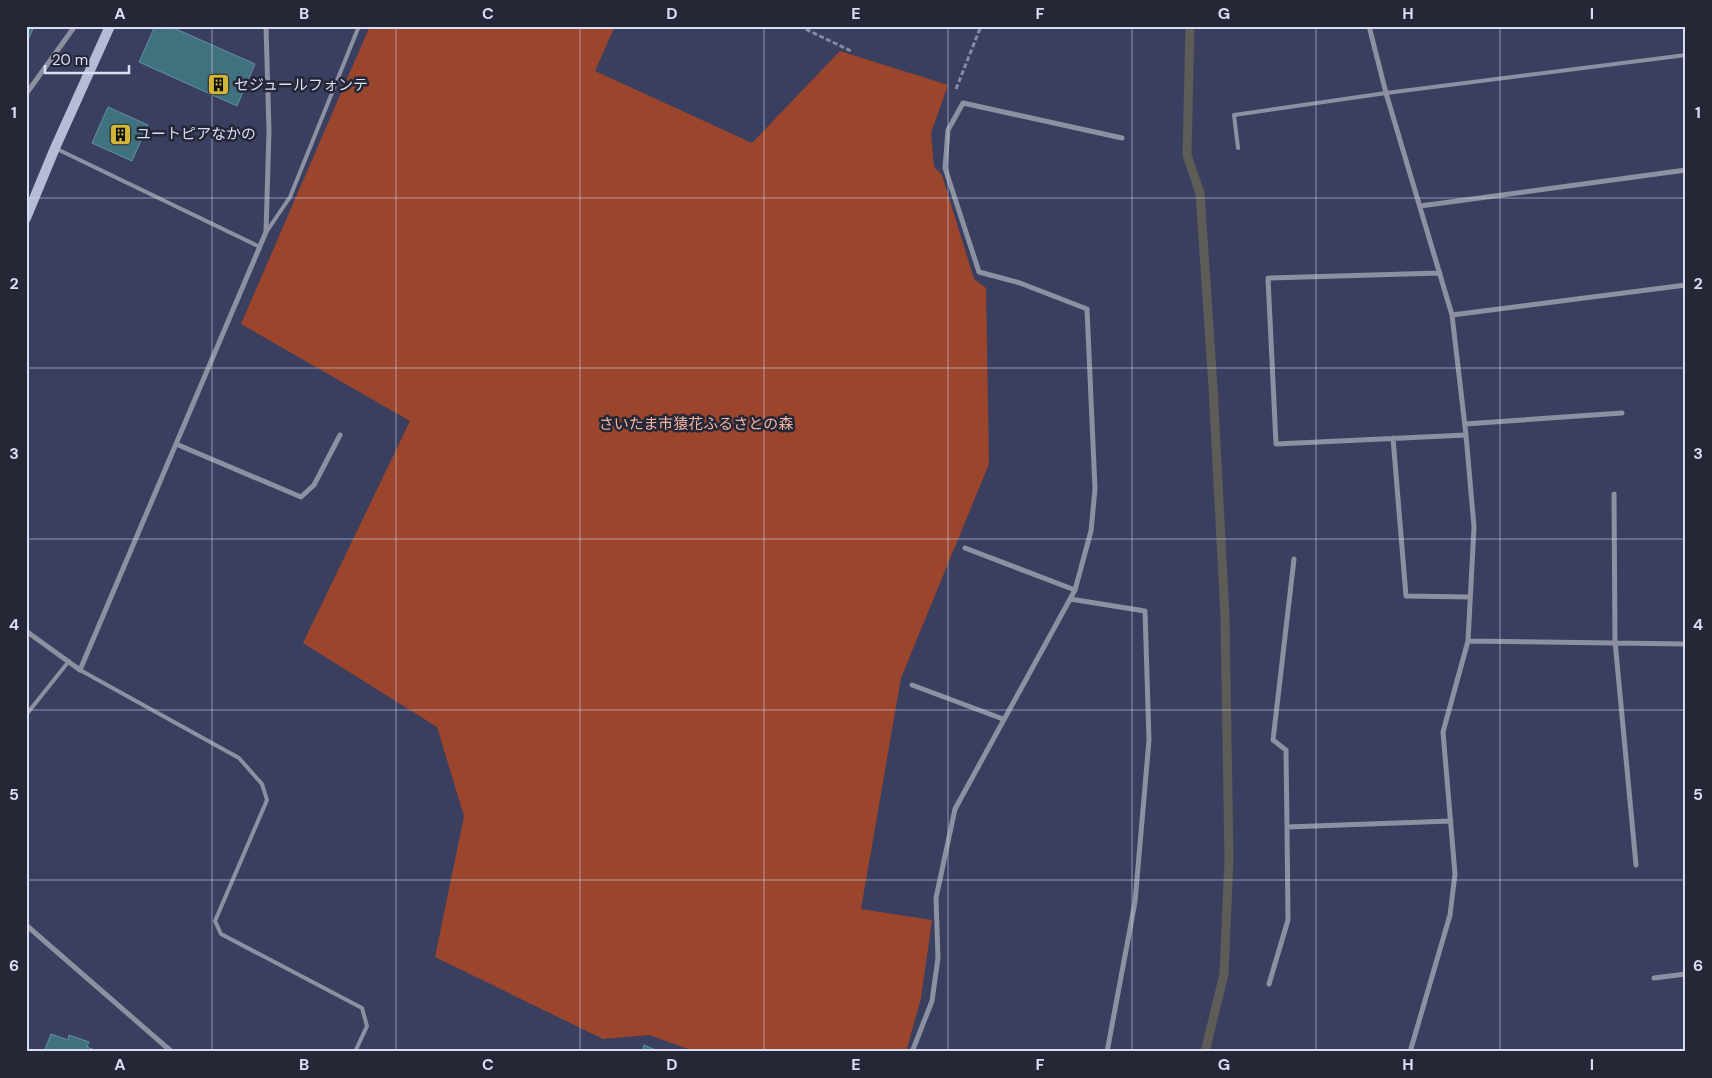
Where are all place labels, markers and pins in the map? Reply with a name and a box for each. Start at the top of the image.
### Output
building icon: セジュールフォンテ [206,73,230,97]
place label: セジュールフォンテ [234,75,368,95]
building icon: ユートピアなかの [108,122,132,146]
place label: ユートピアなかの [136,124,256,144]

